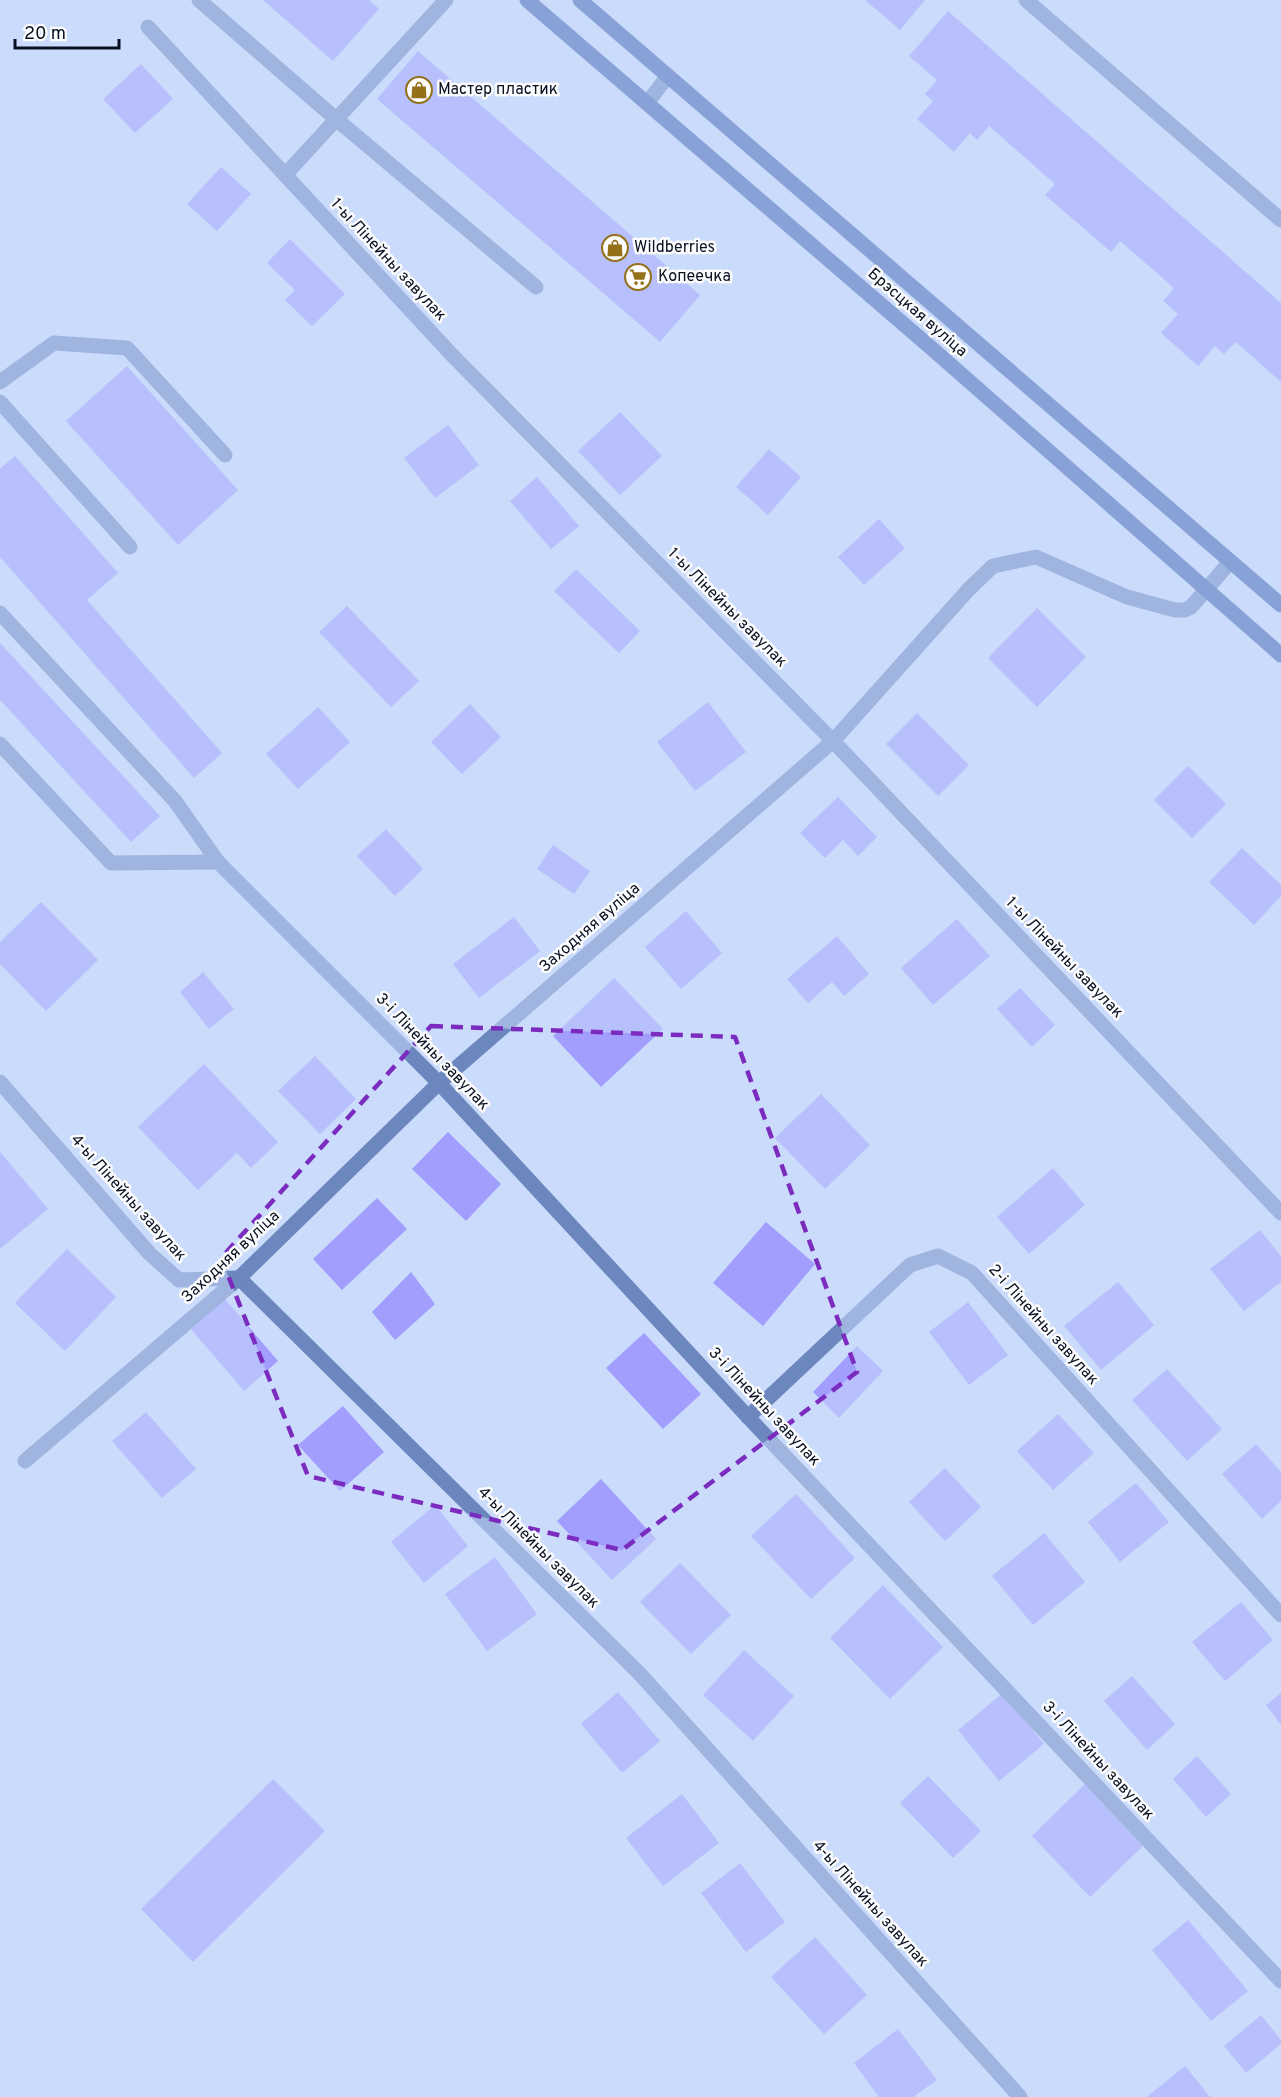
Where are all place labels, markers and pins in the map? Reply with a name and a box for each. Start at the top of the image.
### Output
shop icon: Мастер пластик [404,75,434,105]
place label: Мастер пластик [438,80,558,100]
shop icon: Wildberries [600,233,630,263]
place label: Wildberries [634,238,715,258]
supermarket icon: Копеечка [623,262,653,292]
place label: Копеечка [658,267,731,287]

